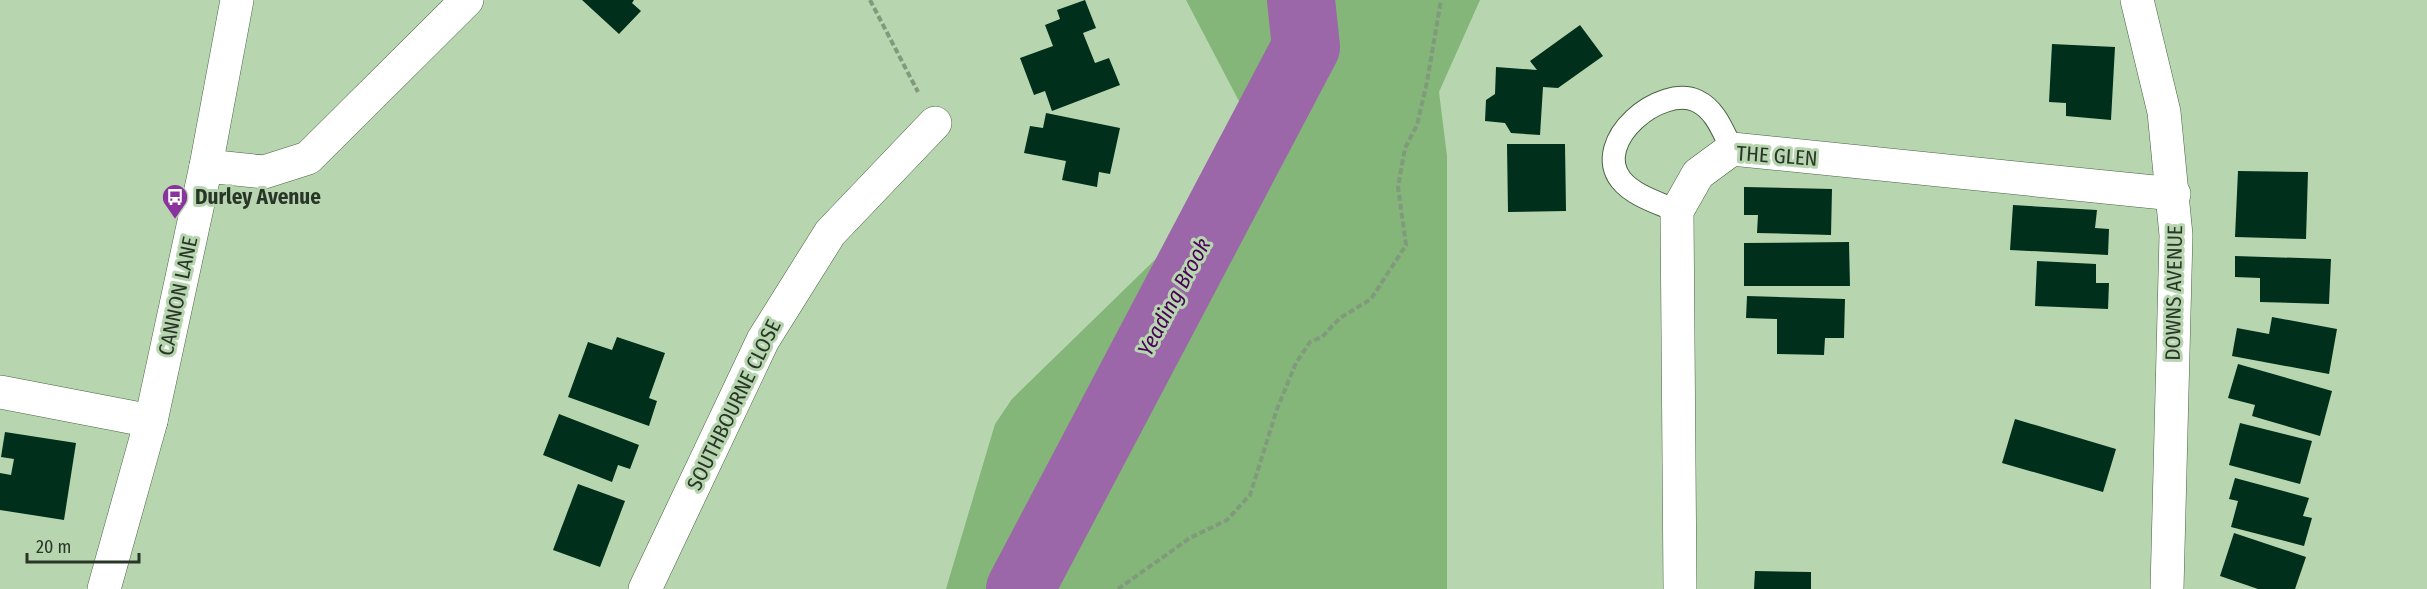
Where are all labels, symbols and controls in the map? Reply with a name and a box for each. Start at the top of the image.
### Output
street label: THE GLEN [1736,140,1818,172]
bus stop icon: Durley Avenue [160,182,190,220]
place label: Durley Avenue [195,184,321,210]
street label: DOWNS AVENUE [2160,225,2188,361]
water label: Yeading Brook [1132,233,1216,361]
street label: CANNON LANE [153,234,203,358]
street label: SOUTHBOURNE CLOSE [681,315,787,495]
scale bar [27,526,140,564]
text: 20 m [36,536,71,558]

